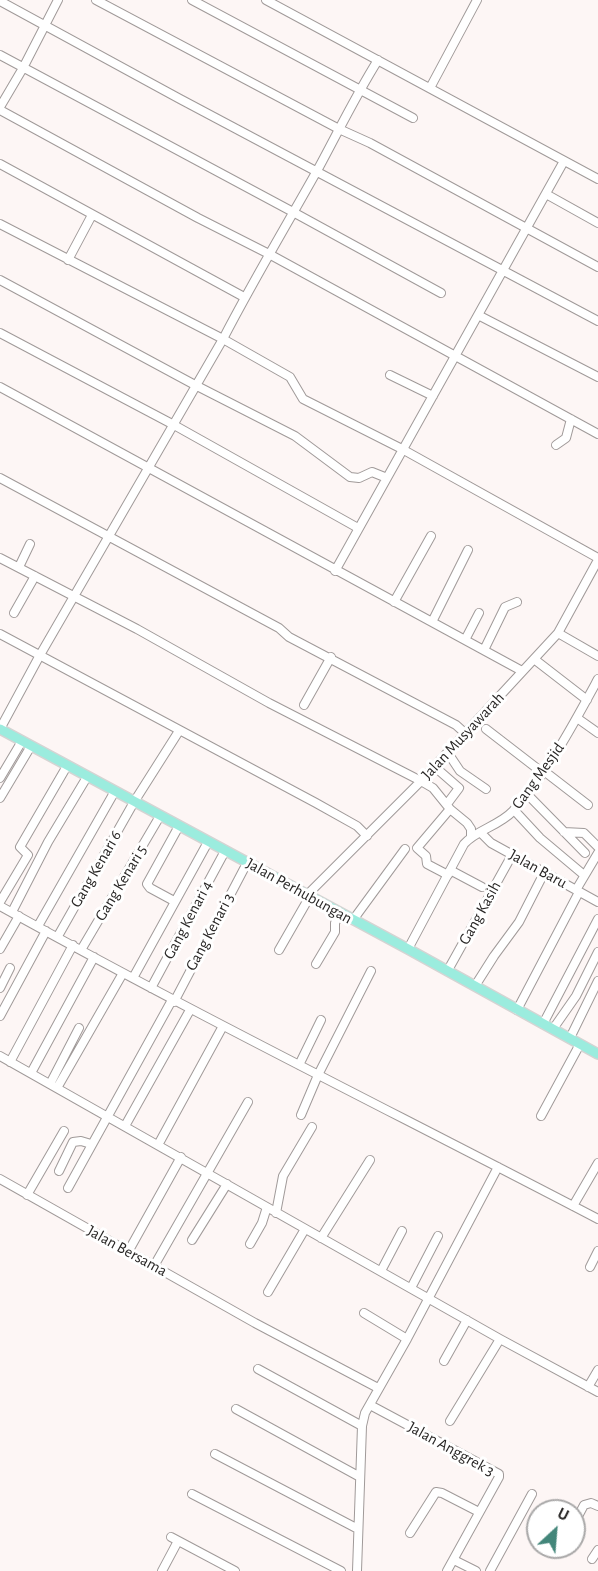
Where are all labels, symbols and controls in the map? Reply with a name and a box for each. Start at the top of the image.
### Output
street label: Jalan Musyawarah [418,688,508,784]
street label: Gang Mesjid [507,739,569,813]
street label: Gang Kenari 6 [66,827,126,911]
street label: Gang Kenari 5 [91,842,151,924]
street label: Jalan Baru [506,845,570,893]
street label: Jalan Perhubungan [243,854,355,928]
street label: Gang Kenari 4 [159,878,217,962]
street label: Gang Kasih [455,878,505,948]
street label: Gang Kenari 3 [182,890,238,974]
street label: Jalan Bersama [84,1221,170,1281]
street label: Jalan Anggrek 3 [404,1417,498,1481]
north arrow [526,1499,586,1559]
text: U [555,1505,571,1524]

